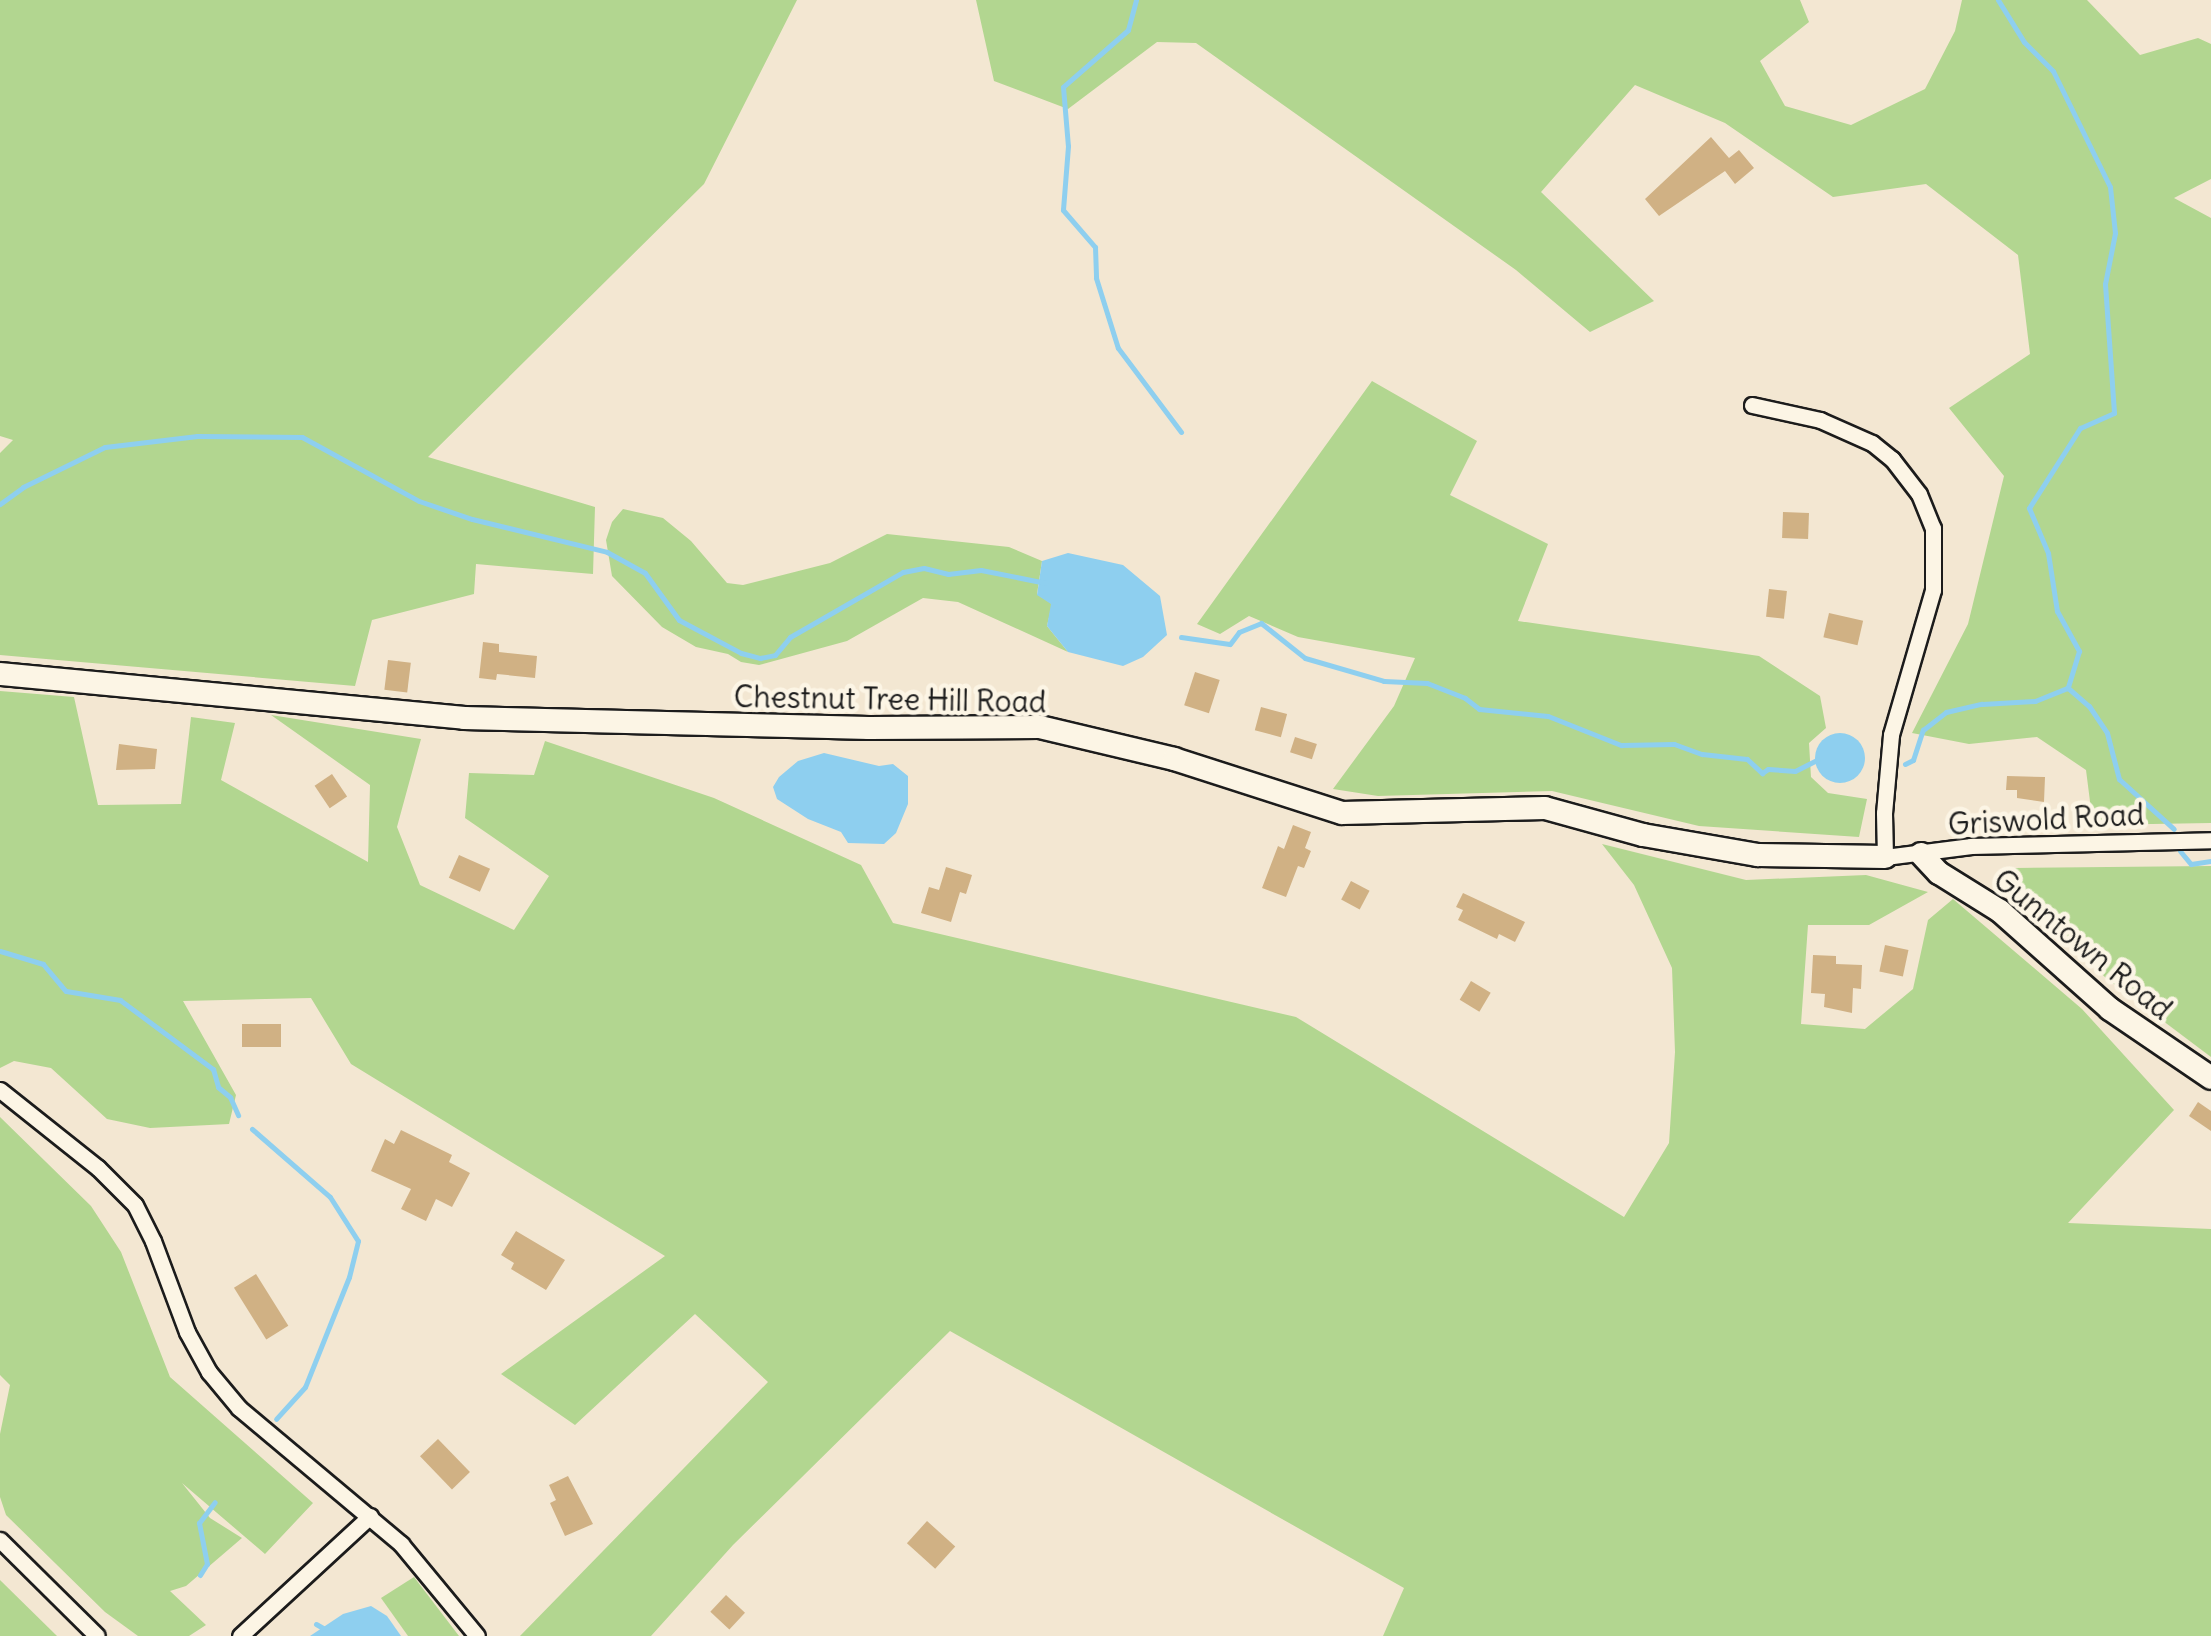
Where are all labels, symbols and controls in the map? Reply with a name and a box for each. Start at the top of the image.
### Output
street label: Chestnut Tree Hill Road [733,678,1047,720]
street label: Griswold Road [1947,796,2145,842]
street label: Gunntown Road [1987,861,2179,1027]

